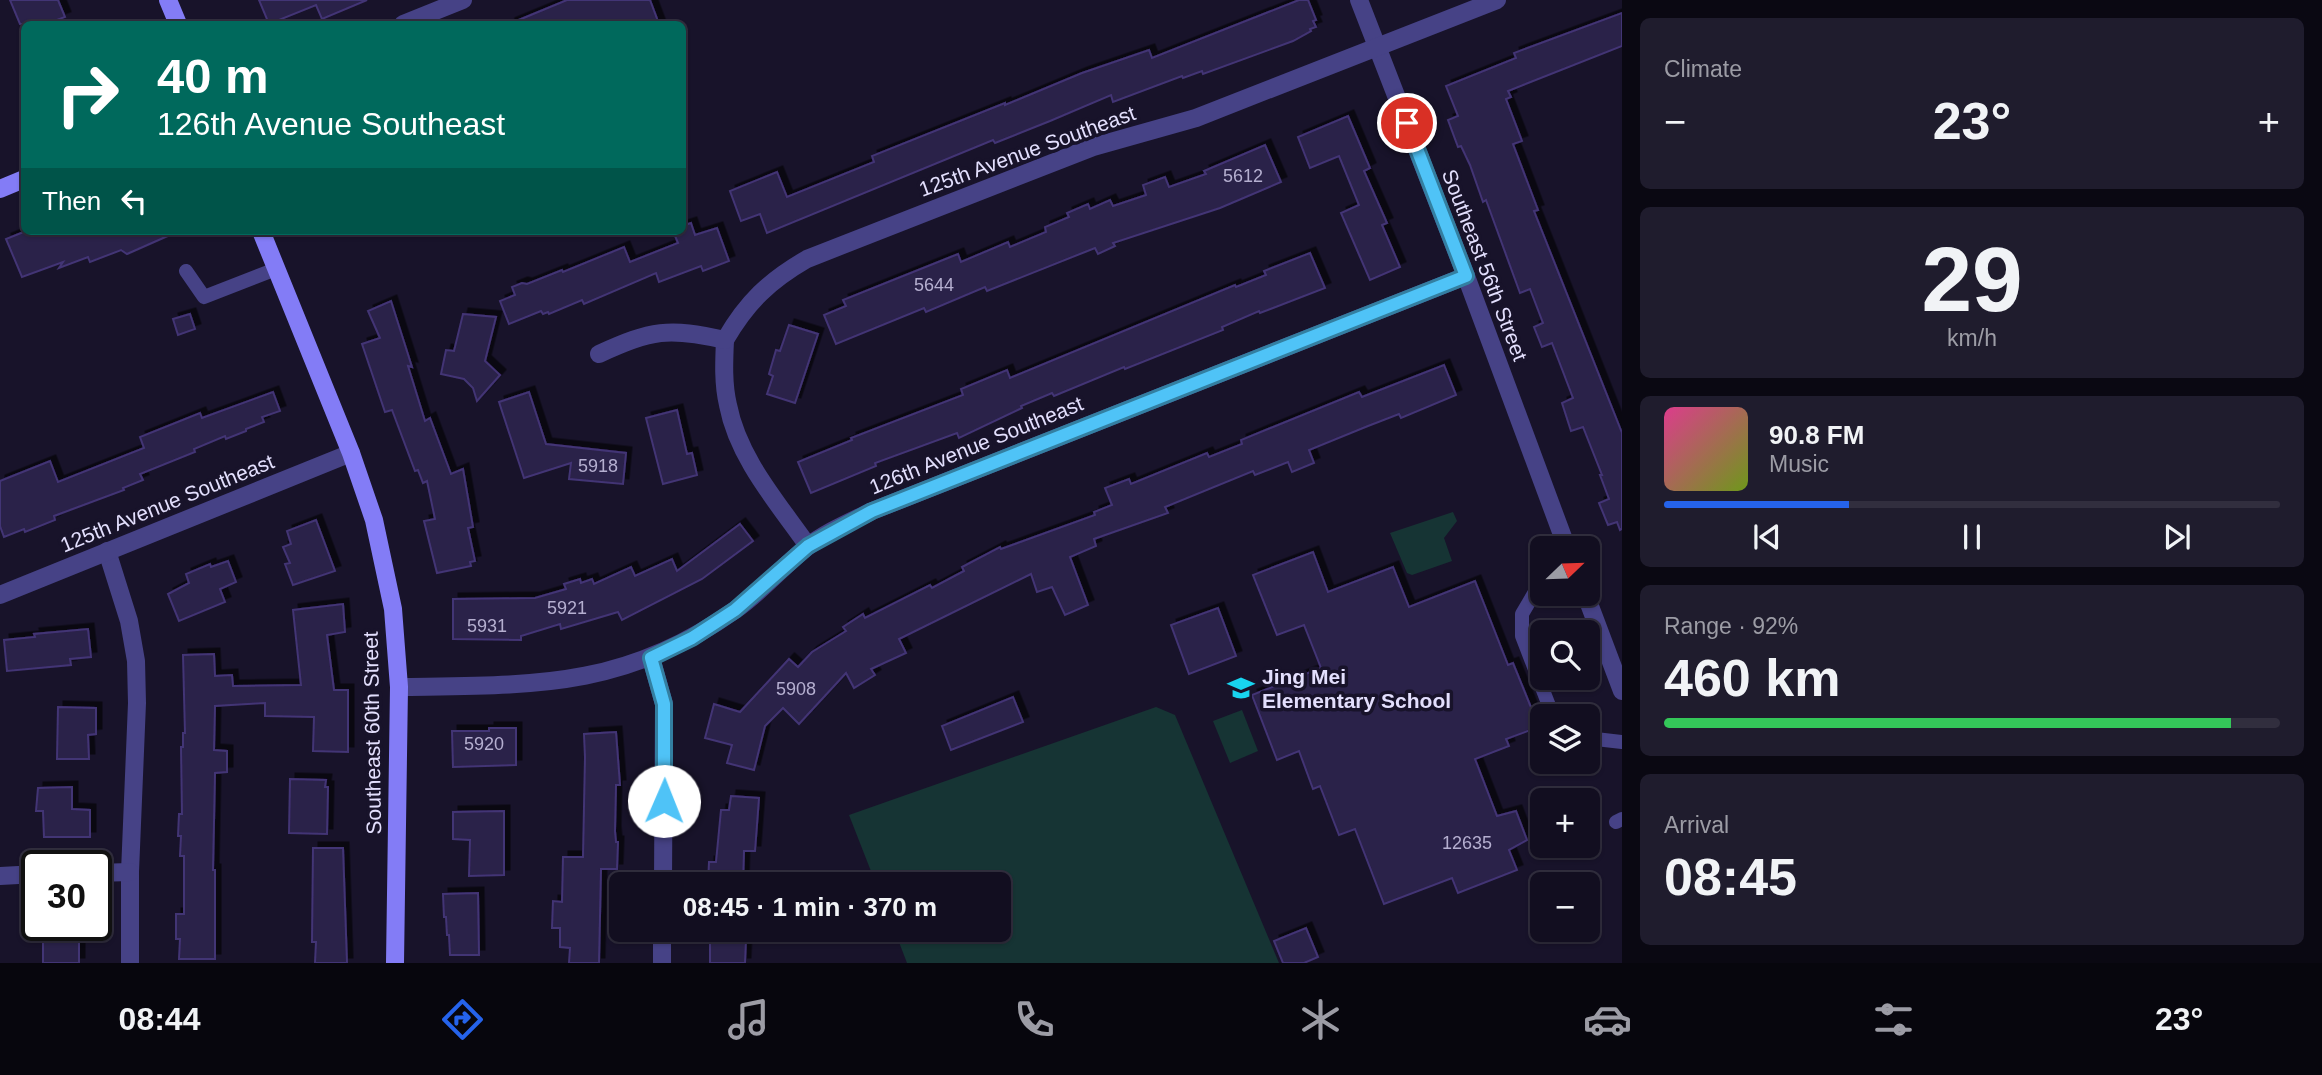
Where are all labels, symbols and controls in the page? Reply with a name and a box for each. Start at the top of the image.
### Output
icon: right [42,49,133,140]
text: 40 m [157,49,269,103]
text: Climate [1664,56,1742,82]
text: 23° [1933,92,2011,150]
pin [1377,93,1437,153]
street label: 125th Avenue Southeast [916,101,1138,201]
text: − [1664,101,1686,143]
text: + [2258,101,2280,143]
icon: arrive [1388,104,1426,142]
text: 126th Avenue Southeast [157,106,505,142]
house number: 5612 [1223,166,1263,186]
street label: Southeast 56th Street [1438,166,1532,364]
icon: left [115,182,153,220]
text: Then [42,186,101,216]
text: 29 [1921,229,2023,330]
house number: 5644 [914,275,954,295]
text: km/h [1947,325,1997,351]
street label: 126th Avenue Southeast [866,391,1086,498]
text: 90.8 FM [1769,420,1864,450]
street label: 125th Avenue Southeast [57,449,277,556]
text: Music [1769,451,1829,477]
house number: 5918 [578,456,618,476]
icon: previous [1748,518,1786,556]
icon: pause [1953,518,1991,556]
icon: next [2158,518,2196,556]
north arrow [1530,536,1600,606]
map controls [1530,536,1600,942]
house number: 5921 [547,598,587,618]
text: Range · 92% [1664,613,1798,639]
house number: 5931 [467,616,507,636]
button: search [1530,620,1600,690]
street label: Southeast 60th Street [359,631,385,835]
text: 460 km [1664,649,1840,707]
place label: Jing Mei Elementary School [1262,665,1451,712]
school or university icon: Jing Mei Elementary School [1226,673,1256,703]
house number: 5908 [776,679,816,699]
button: layers [1530,704,1600,774]
house number: 5920 [464,734,504,754]
position arrow [627,764,701,838]
button: + [1530,788,1600,858]
text: Arrival [1664,812,1729,838]
house number: 12635 [1442,833,1492,853]
text: 08:45 [1664,848,1797,906]
speed limit sign: 30 [21,850,112,941]
button: − [1530,872,1600,942]
text: 08:45 · 1 min · 370 m [683,892,937,922]
icon: directions [438,995,487,1044]
icon: music [724,995,773,1044]
icon: phone [1010,995,1059,1044]
icon: climate [1296,995,1345,1044]
icon: car [1583,995,1632,1044]
icon: filters [1869,995,1918,1044]
text: 08:44 [119,1001,200,1037]
text: 23° [2155,1001,2203,1037]

